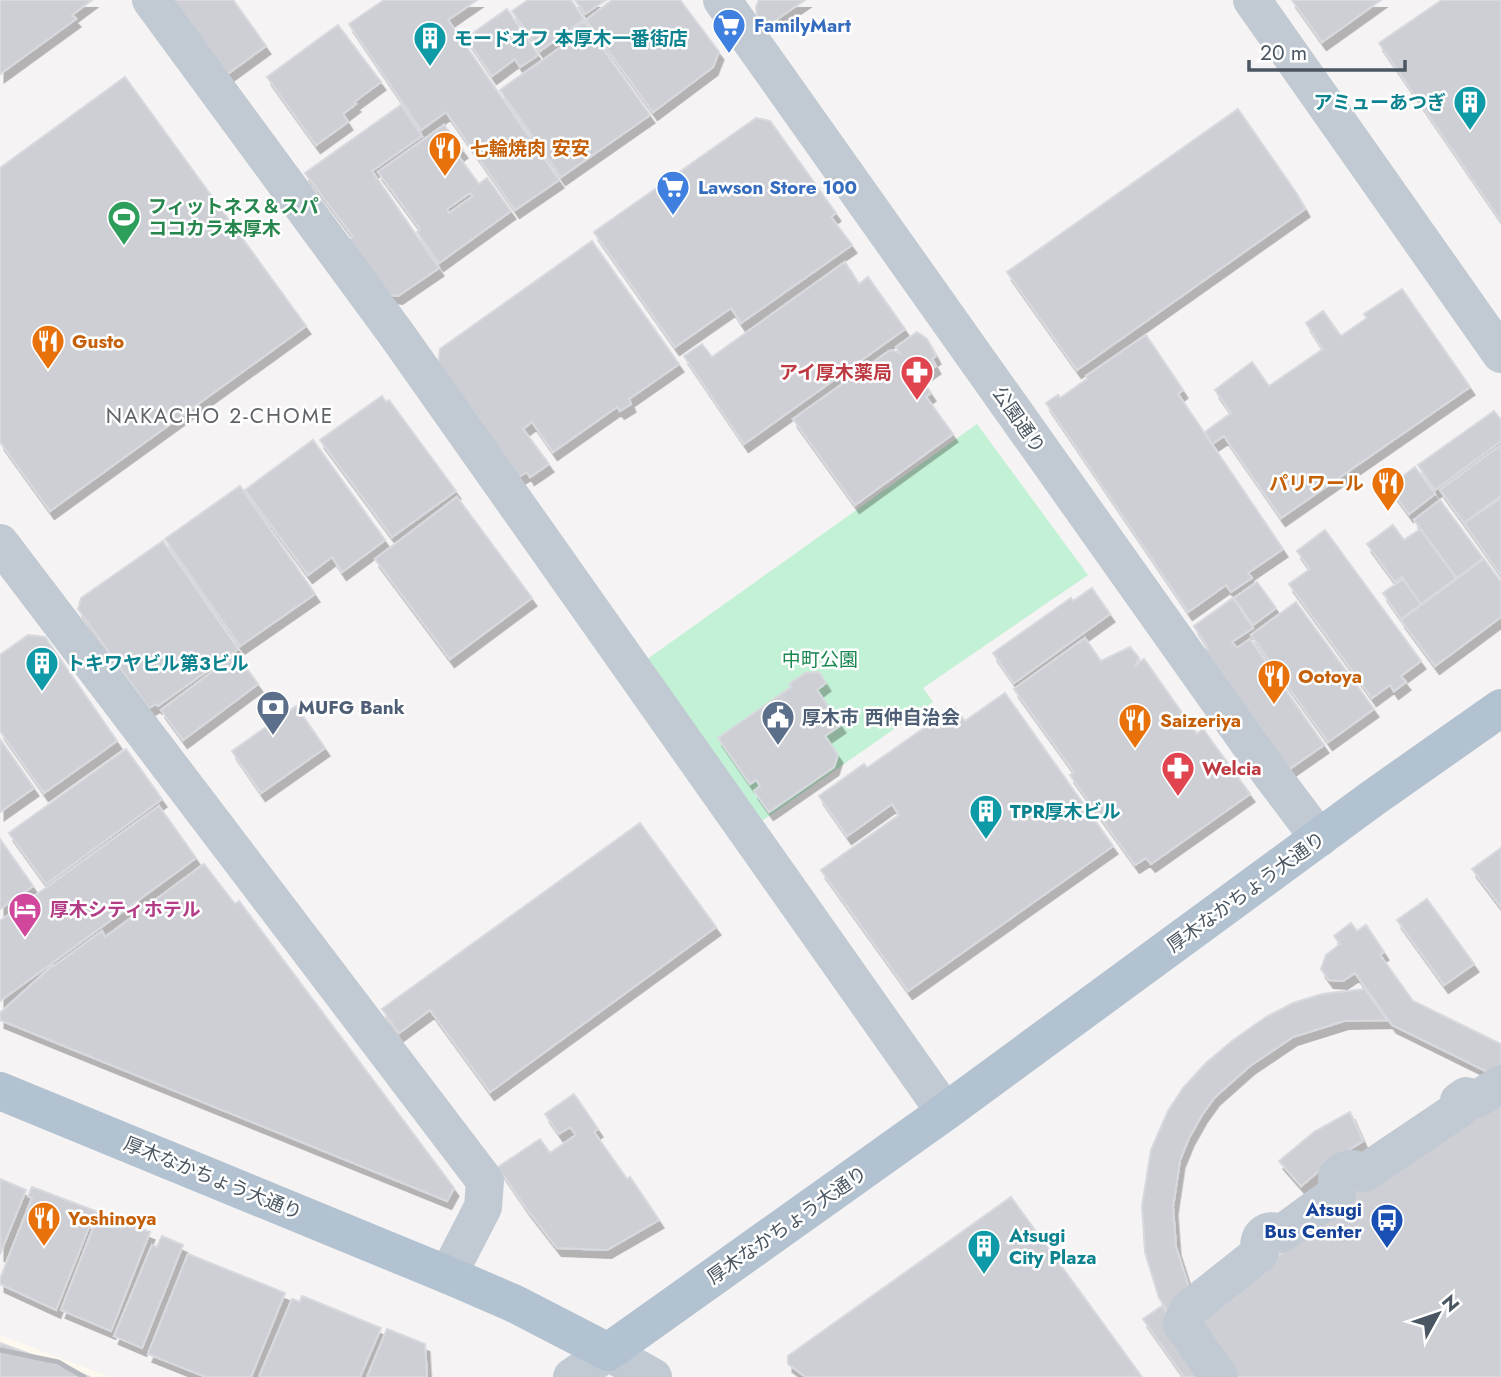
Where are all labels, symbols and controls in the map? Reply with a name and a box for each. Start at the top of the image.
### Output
supermarket icon: FamilyMart [710,6,748,55]
place label: FamilyMart [754,12,851,39]
building icon: モードオフ 本厚木一番街店 [411,19,449,68]
place label: モードオフ 本厚木一番街店 [454,25,688,52]
scale bar [1249,28,1405,72]
text: 20 m [1260,38,1307,68]
building icon: アミューあつぎ [1451,83,1489,132]
place label: アミューあつぎ [1313,89,1446,116]
restaurant icon: 七輪焼肉 安安 [426,129,464,178]
place label: 七輪焼肉 安安 [470,135,590,162]
supermarket icon: Lawson Store 100 [654,168,692,217]
place label: Lawson Store 100 [698,174,857,201]
place label: フィットネス＆スパ ココカラ本厚木 [148,193,319,242]
sports icon: フィットネス＆スパ ココカラ本厚木 [105,198,143,247]
restaurant icon: Gusto [29,322,67,371]
place label: Gusto [72,328,124,355]
pharmacy icon: アイ厚木薬局 [898,353,936,402]
place label: アイ厚木薬局 [779,359,892,386]
street label: 公園通り [986,381,1052,459]
district label: NAKACHO 2-CHOME [106,401,334,431]
restaurant icon: パリワール [1369,464,1407,513]
place label: パリワール [1269,470,1364,497]
building icon: トキワヤビル第3ビル [23,644,61,693]
park label: 中町公園 [782,646,858,673]
place label: トキワヤビル第3ビル [66,650,249,677]
restaurant icon: Ootoya [1255,657,1293,706]
place label: Ootoya [1298,663,1362,690]
bank icon: MUFG Bank [254,688,292,737]
place label: MUFG Bank [298,694,405,721]
public building icon: 厚木市 西仲自治会 [759,698,797,747]
restaurant icon: Saizeriya [1116,701,1154,750]
place label: 厚木市 西仲自治会 [802,704,960,731]
place label: Saizeriya [1160,707,1241,734]
pharmacy icon: Welcia [1159,749,1197,798]
place label: Welcia [1202,755,1262,782]
building icon: TPR厚木ビル [967,792,1005,841]
place label: TPR厚木ビル [1010,798,1121,825]
street label: 厚木なかちょう大通り [1161,825,1331,959]
hotel icon: 厚木シティホテル [6,890,44,939]
place label: 厚木シティホテル [50,896,201,923]
street label: 厚木なかちょう大通り [120,1130,306,1226]
street label: 厚木なかちょう大通り [701,1159,873,1291]
place label: Atsugi Bus Center [1264,1196,1362,1245]
restaurant icon: Yoshinoya [25,1199,63,1248]
bus stop icon: Atsugi Bus Center [1368,1201,1406,1250]
place label: Yoshinoya [67,1205,157,1232]
place label: Atsugi City Plaza [1008,1222,1097,1271]
building icon: Atsugi City Plaza [965,1227,1003,1276]
north arrow [1403,1279,1473,1349]
text: N [1435,1289,1466,1318]

